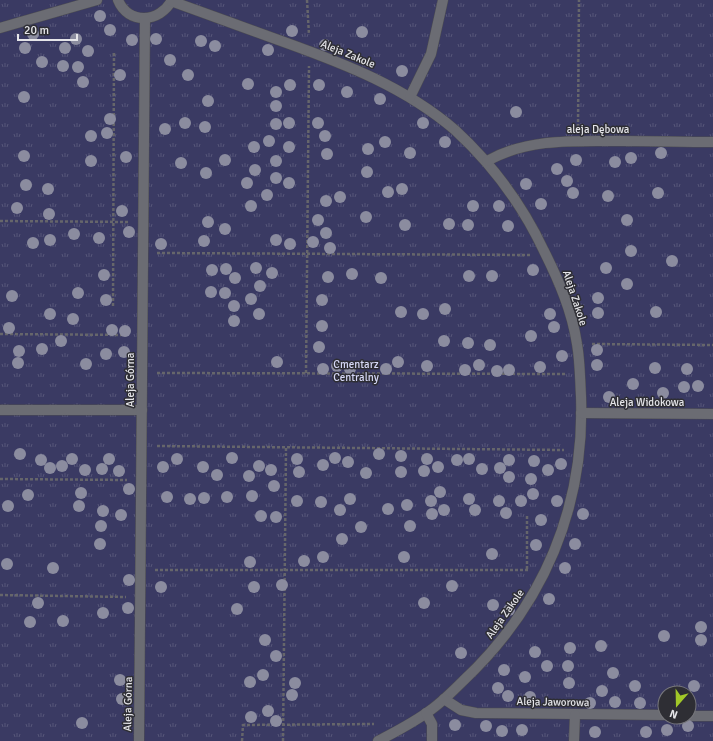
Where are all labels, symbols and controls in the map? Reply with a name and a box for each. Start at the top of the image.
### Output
scale bar [18,16,77,42]
text: 20 m [24,23,49,38]
street label: Aleja Zakole [319,37,377,71]
street label: aleja Dębowa [567,123,630,136]
street label: Aleja Zakole [560,269,590,327]
street label: Aleja Górna [124,352,137,407]
park label: Cmentarz Centralny [333,358,380,384]
street label: Aleja Widokowa [610,396,685,409]
street label: Aleja Zakole [483,587,527,641]
street label: Aleja Górna [121,676,135,731]
north arrow [657,685,697,725]
street label: Aleja Jaworowa [517,695,590,709]
text: N [668,707,680,721]

